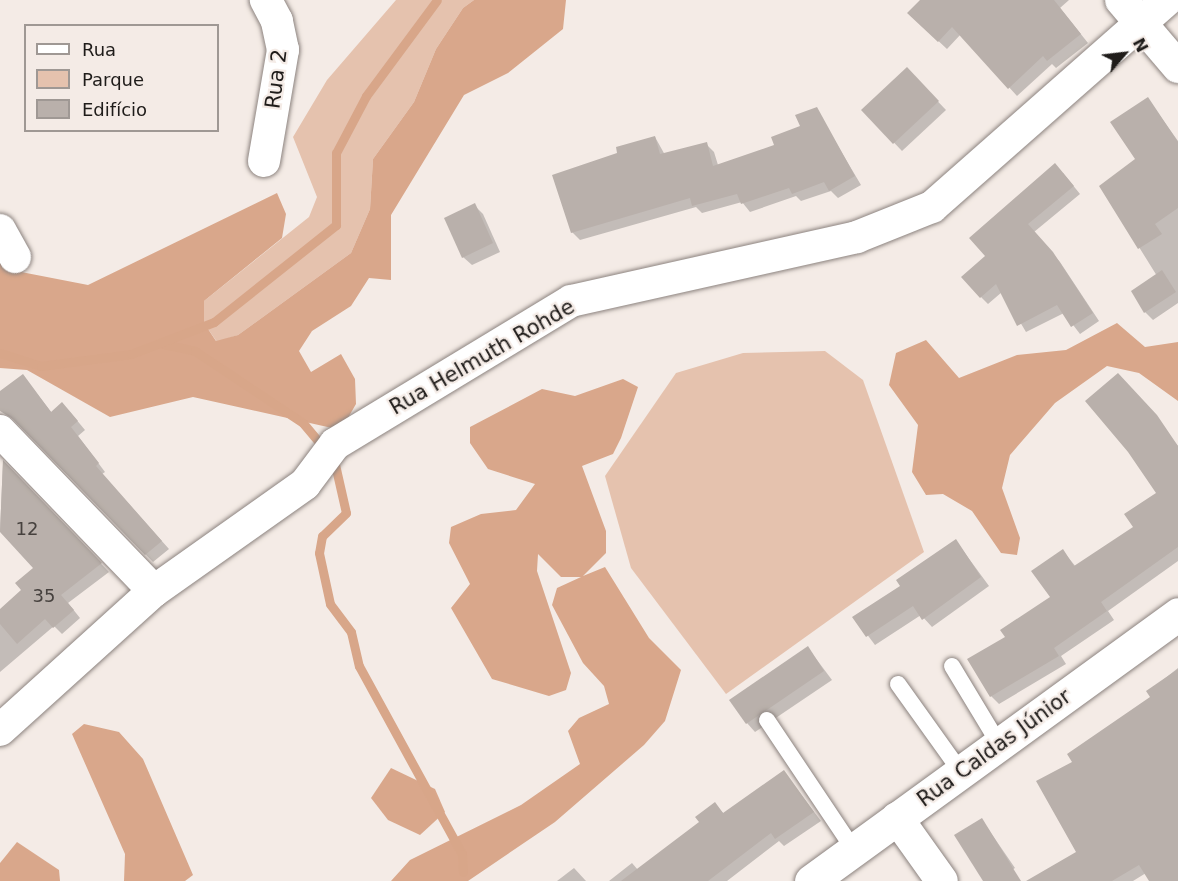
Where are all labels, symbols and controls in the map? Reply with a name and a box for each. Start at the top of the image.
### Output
legend [24,24,219,132]
north arrow [1094,24,1154,84]
text: N [1129,35,1152,56]
text: Rua [82,39,116,60]
street label: Rua 2 [260,48,292,110]
text: Parque [82,69,144,90]
text: Edifício [82,99,147,120]
street label: Rua Helmuth Rohde [385,294,579,420]
house number: 12 [16,518,38,540]
house number: 35 [33,585,55,607]
street label: Rua Caldas Júnior [912,684,1076,812]

